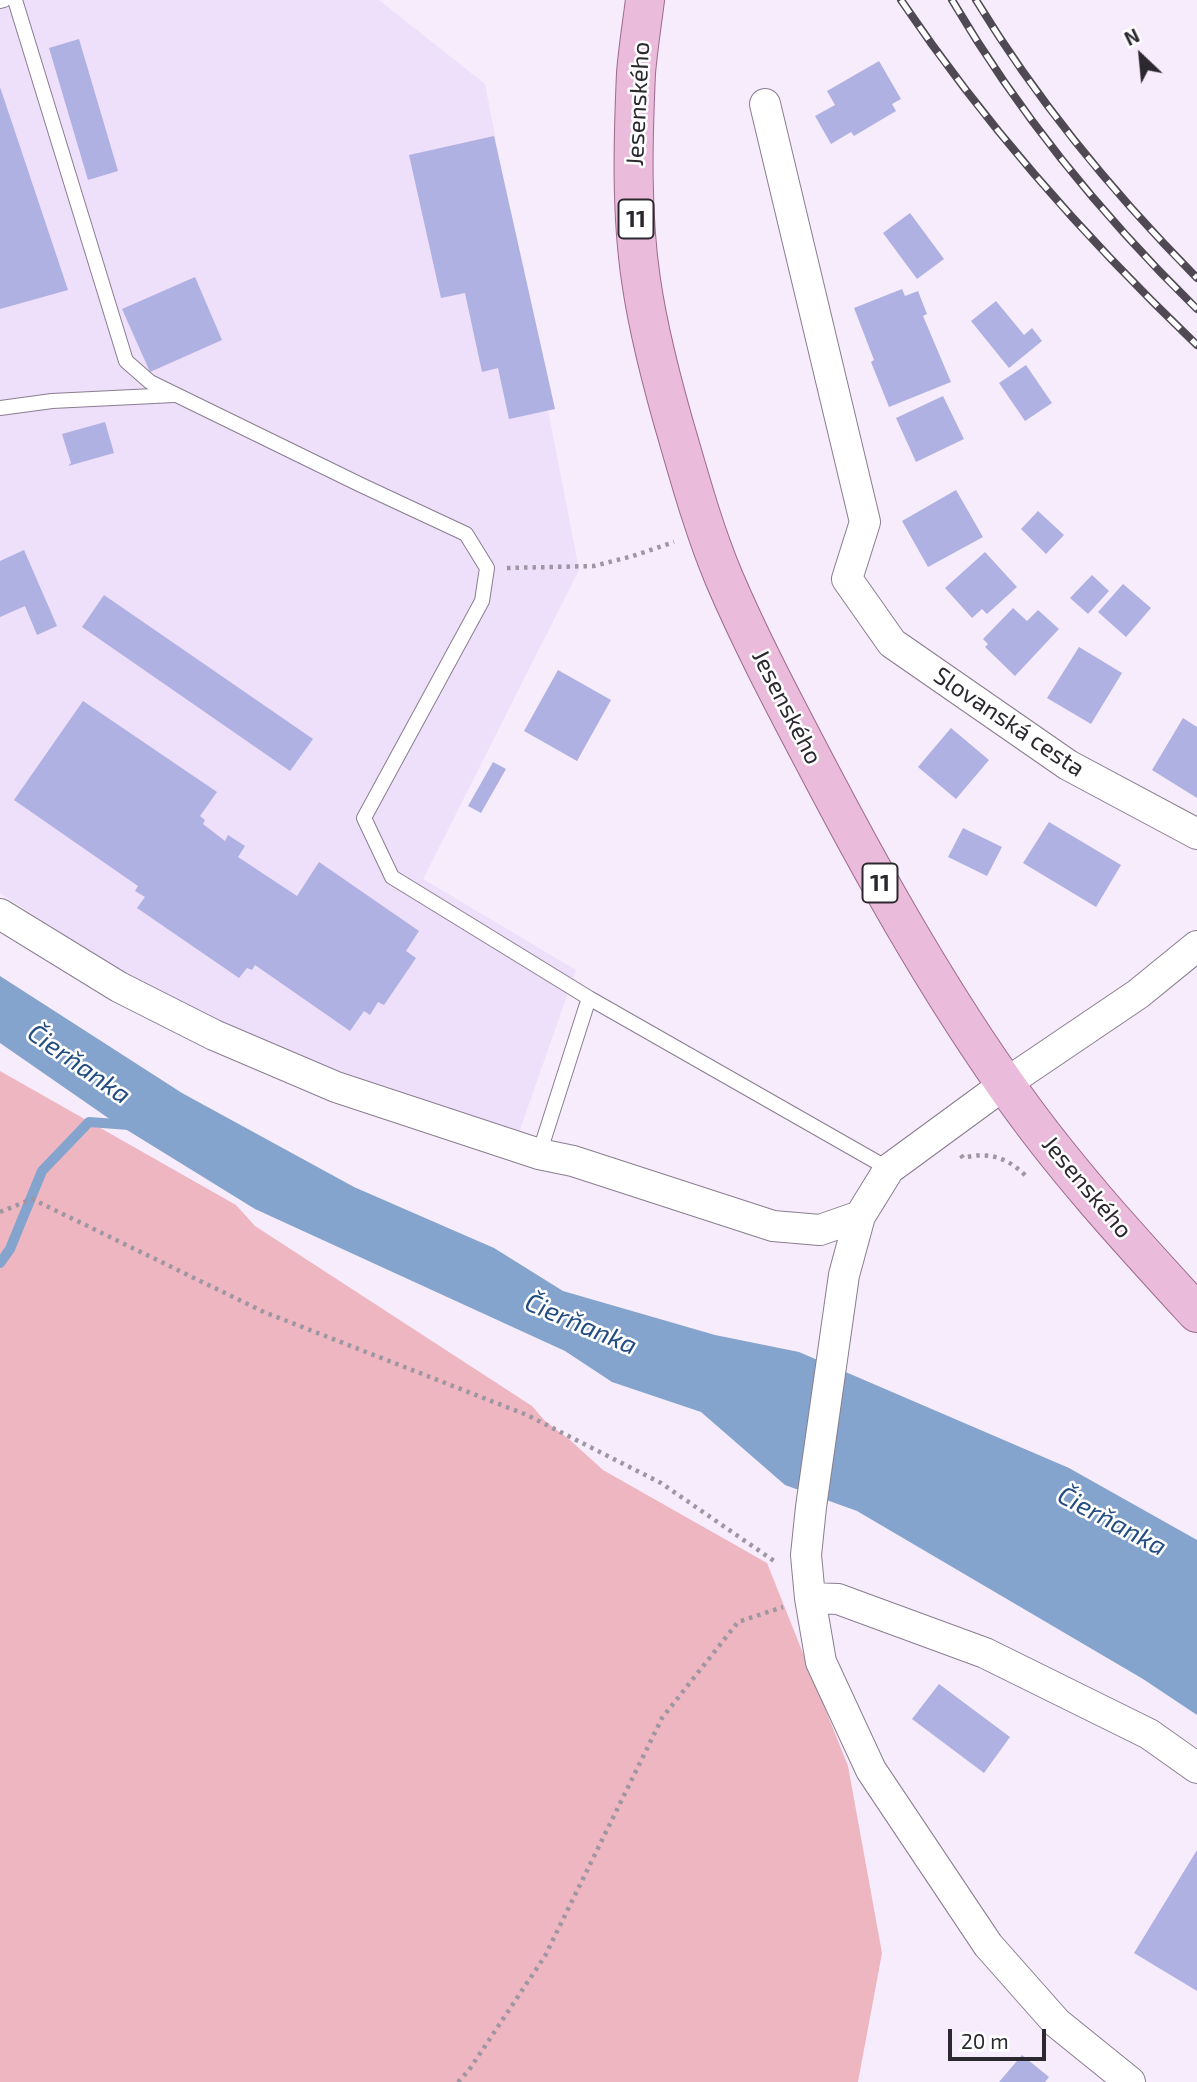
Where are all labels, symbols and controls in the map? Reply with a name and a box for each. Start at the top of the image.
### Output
north arrow [1106,21,1176,91]
text: N [1120,23,1143,50]
street label: Jesenského [620,41,656,167]
road number: 11 [618,200,654,238]
street label: Jesenského [746,645,828,769]
street label: Slovanská cesta [928,661,1090,783]
road number: 11 [862,863,898,902]
water label: Čierňanka [21,1017,137,1111]
street label: Jesenského [1036,1130,1138,1244]
water label: Čierňanka [520,1286,642,1362]
water label: Čierňanka [1052,1479,1172,1563]
scale bar [952,2016,1050,2060]
text: 20 m [961,2028,1009,2053]

